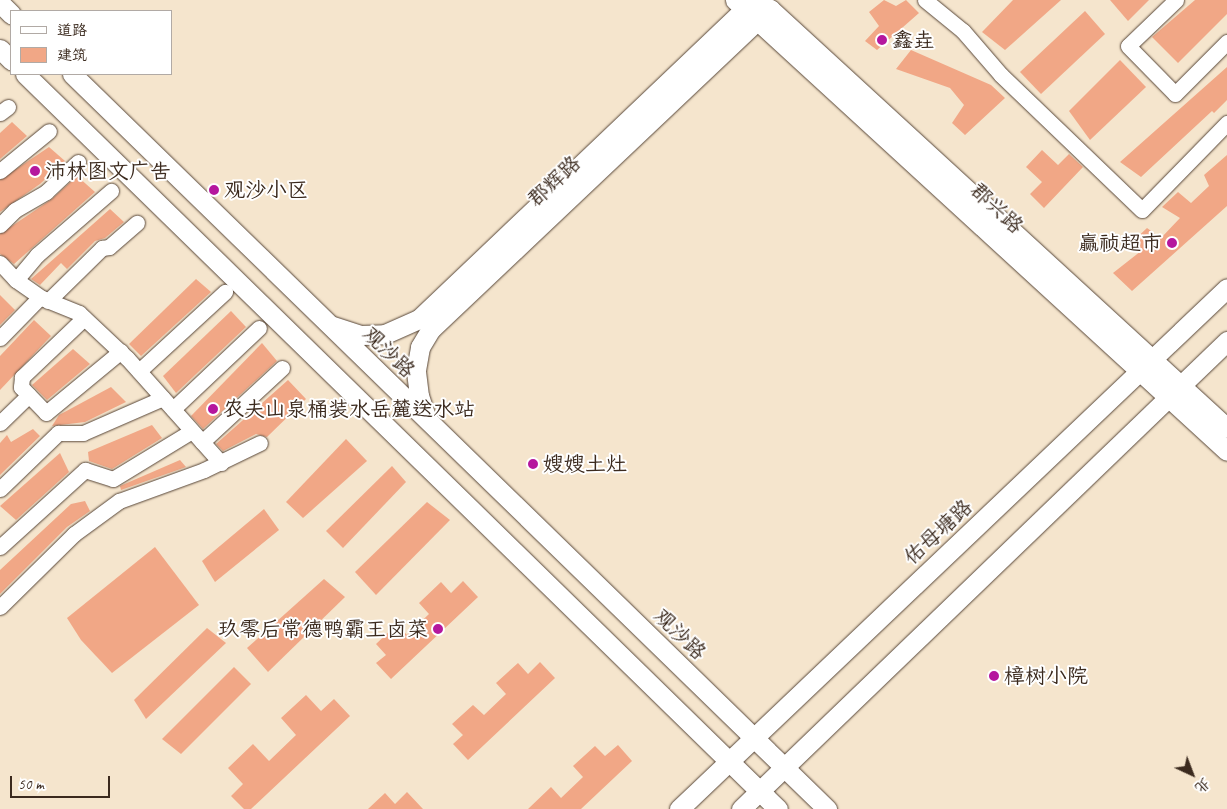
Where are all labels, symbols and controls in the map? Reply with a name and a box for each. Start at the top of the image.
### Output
legend [10,10,172,75]
text: 道路 [57,21,87,40]
place label: 鑫垚 [892,27,934,53]
marker: 鑫垚 [876,34,888,46]
text: 建筑 [57,46,87,65]
street label: 郡辉路 [522,150,586,212]
place label: 沛林图文广告 [45,158,171,184]
marker: 沛林图文广告 [29,165,41,177]
place label: 观沙小区 [224,177,308,203]
street label: 郡兴路 [965,177,1029,239]
marker: 观沙小区 [208,184,220,196]
place label: 赢祯超市 [1078,230,1162,256]
marker: 赢祯超市 [1166,237,1178,249]
street label: 观沙路 [358,321,420,383]
place label: 农夫山泉桶装水岳麓送水站 [223,396,475,422]
marker: 农夫山泉桶装水岳麓送水站 [207,403,219,415]
place label: 嫂嫂土灶 [543,451,627,477]
marker: 嫂嫂土灶 [527,458,539,470]
street label: 佑母塘路 [899,494,977,570]
street label: 观沙路 [649,603,711,665]
place label: 玖零后常德鸭霸王卤菜 [218,616,428,642]
marker: 玖零后常德鸭霸王卤菜 [432,623,444,635]
place label: 樟树小院 [1004,663,1088,689]
marker: 樟树小院 [988,670,1000,682]
north arrow [1167,749,1217,799]
scale bar [12,766,112,798]
text: 北 [1192,774,1213,796]
text: 50 m [18,775,44,794]

